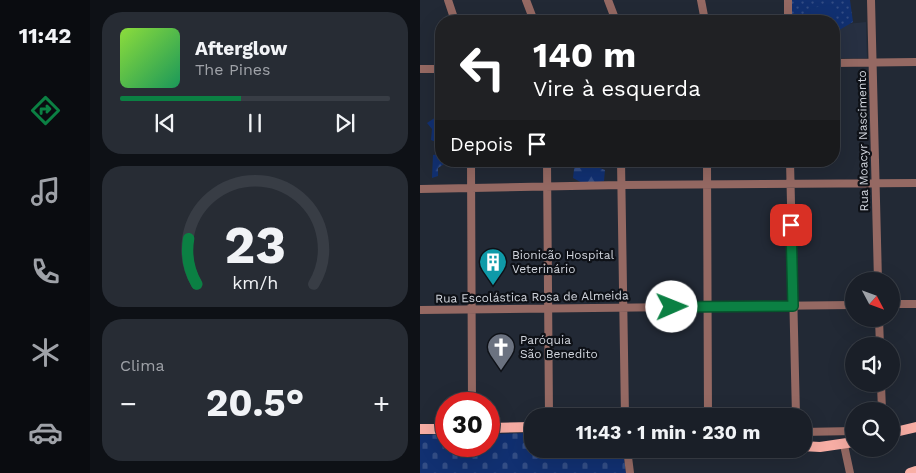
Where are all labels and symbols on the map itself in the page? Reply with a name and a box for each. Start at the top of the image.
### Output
street label: Rua Moacyr Nascimento [855,70,871,212]
pin [770,204,812,246]
building icon: Bionicão Hospital Veterinário [478,247,508,286]
place label: Bionicão Hospital Veterinário [512,248,614,276]
north arrow [845,272,900,328]
position arrow [645,280,697,332]
street label: Rua Escolástica Rosa de Almeida [435,288,629,306]
church icon: Paróquia São Benedito [486,332,516,371]
place label: Paróquia São Benedito [520,333,598,361]
speed limit sign: 30 [435,392,500,457]

